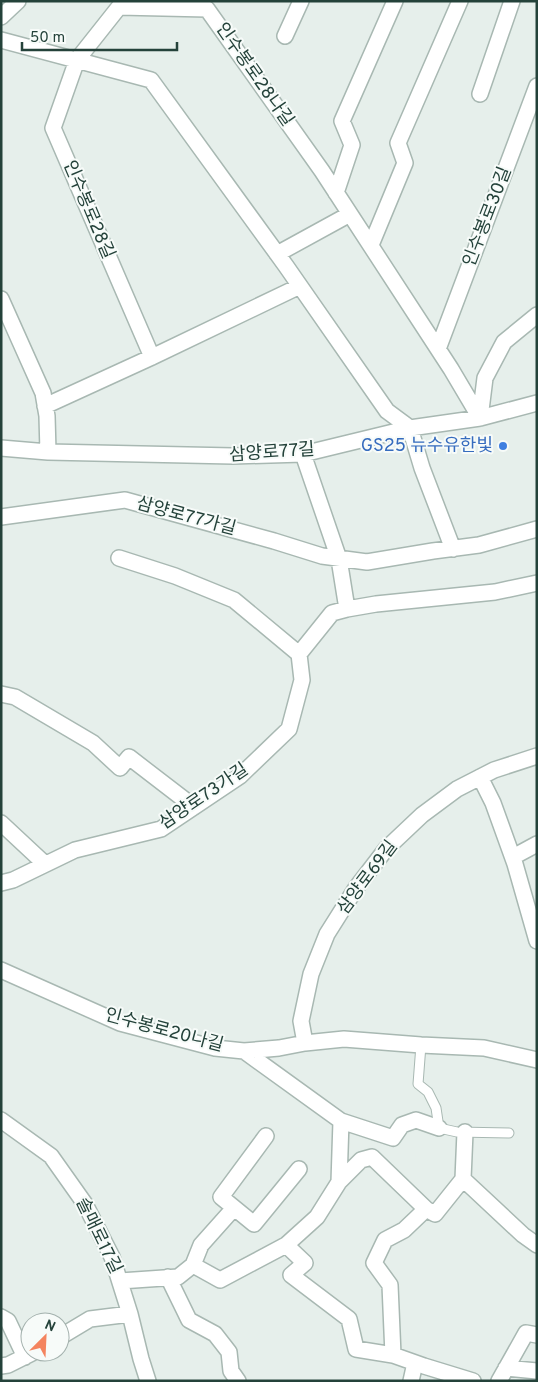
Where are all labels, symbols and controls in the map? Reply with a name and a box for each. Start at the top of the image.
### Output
street label: 인수봉로28나길 [210,19,298,131]
scale bar [22,20,178,52]
text: 50 m [30,29,65,48]
street label: 인수봉로28길 [57,157,119,263]
street label: 인수봉로30길 [458,164,518,270]
place label: GS25 뉴수유한빛 [361,435,493,458]
street label: 삼양로77길 [228,439,316,467]
marker: GS25 뉴수유한빛 [497,440,509,452]
street label: 삼양로77가길 [134,493,238,541]
street label: 삼양로73가길 [155,759,253,835]
street label: 삼양로69길 [333,836,403,920]
street label: 인수봉로20나길 [102,1004,226,1058]
street label: 솔매로17길 [70,1194,126,1278]
north arrow [20,1312,70,1362]
text: N [42,1317,58,1336]

